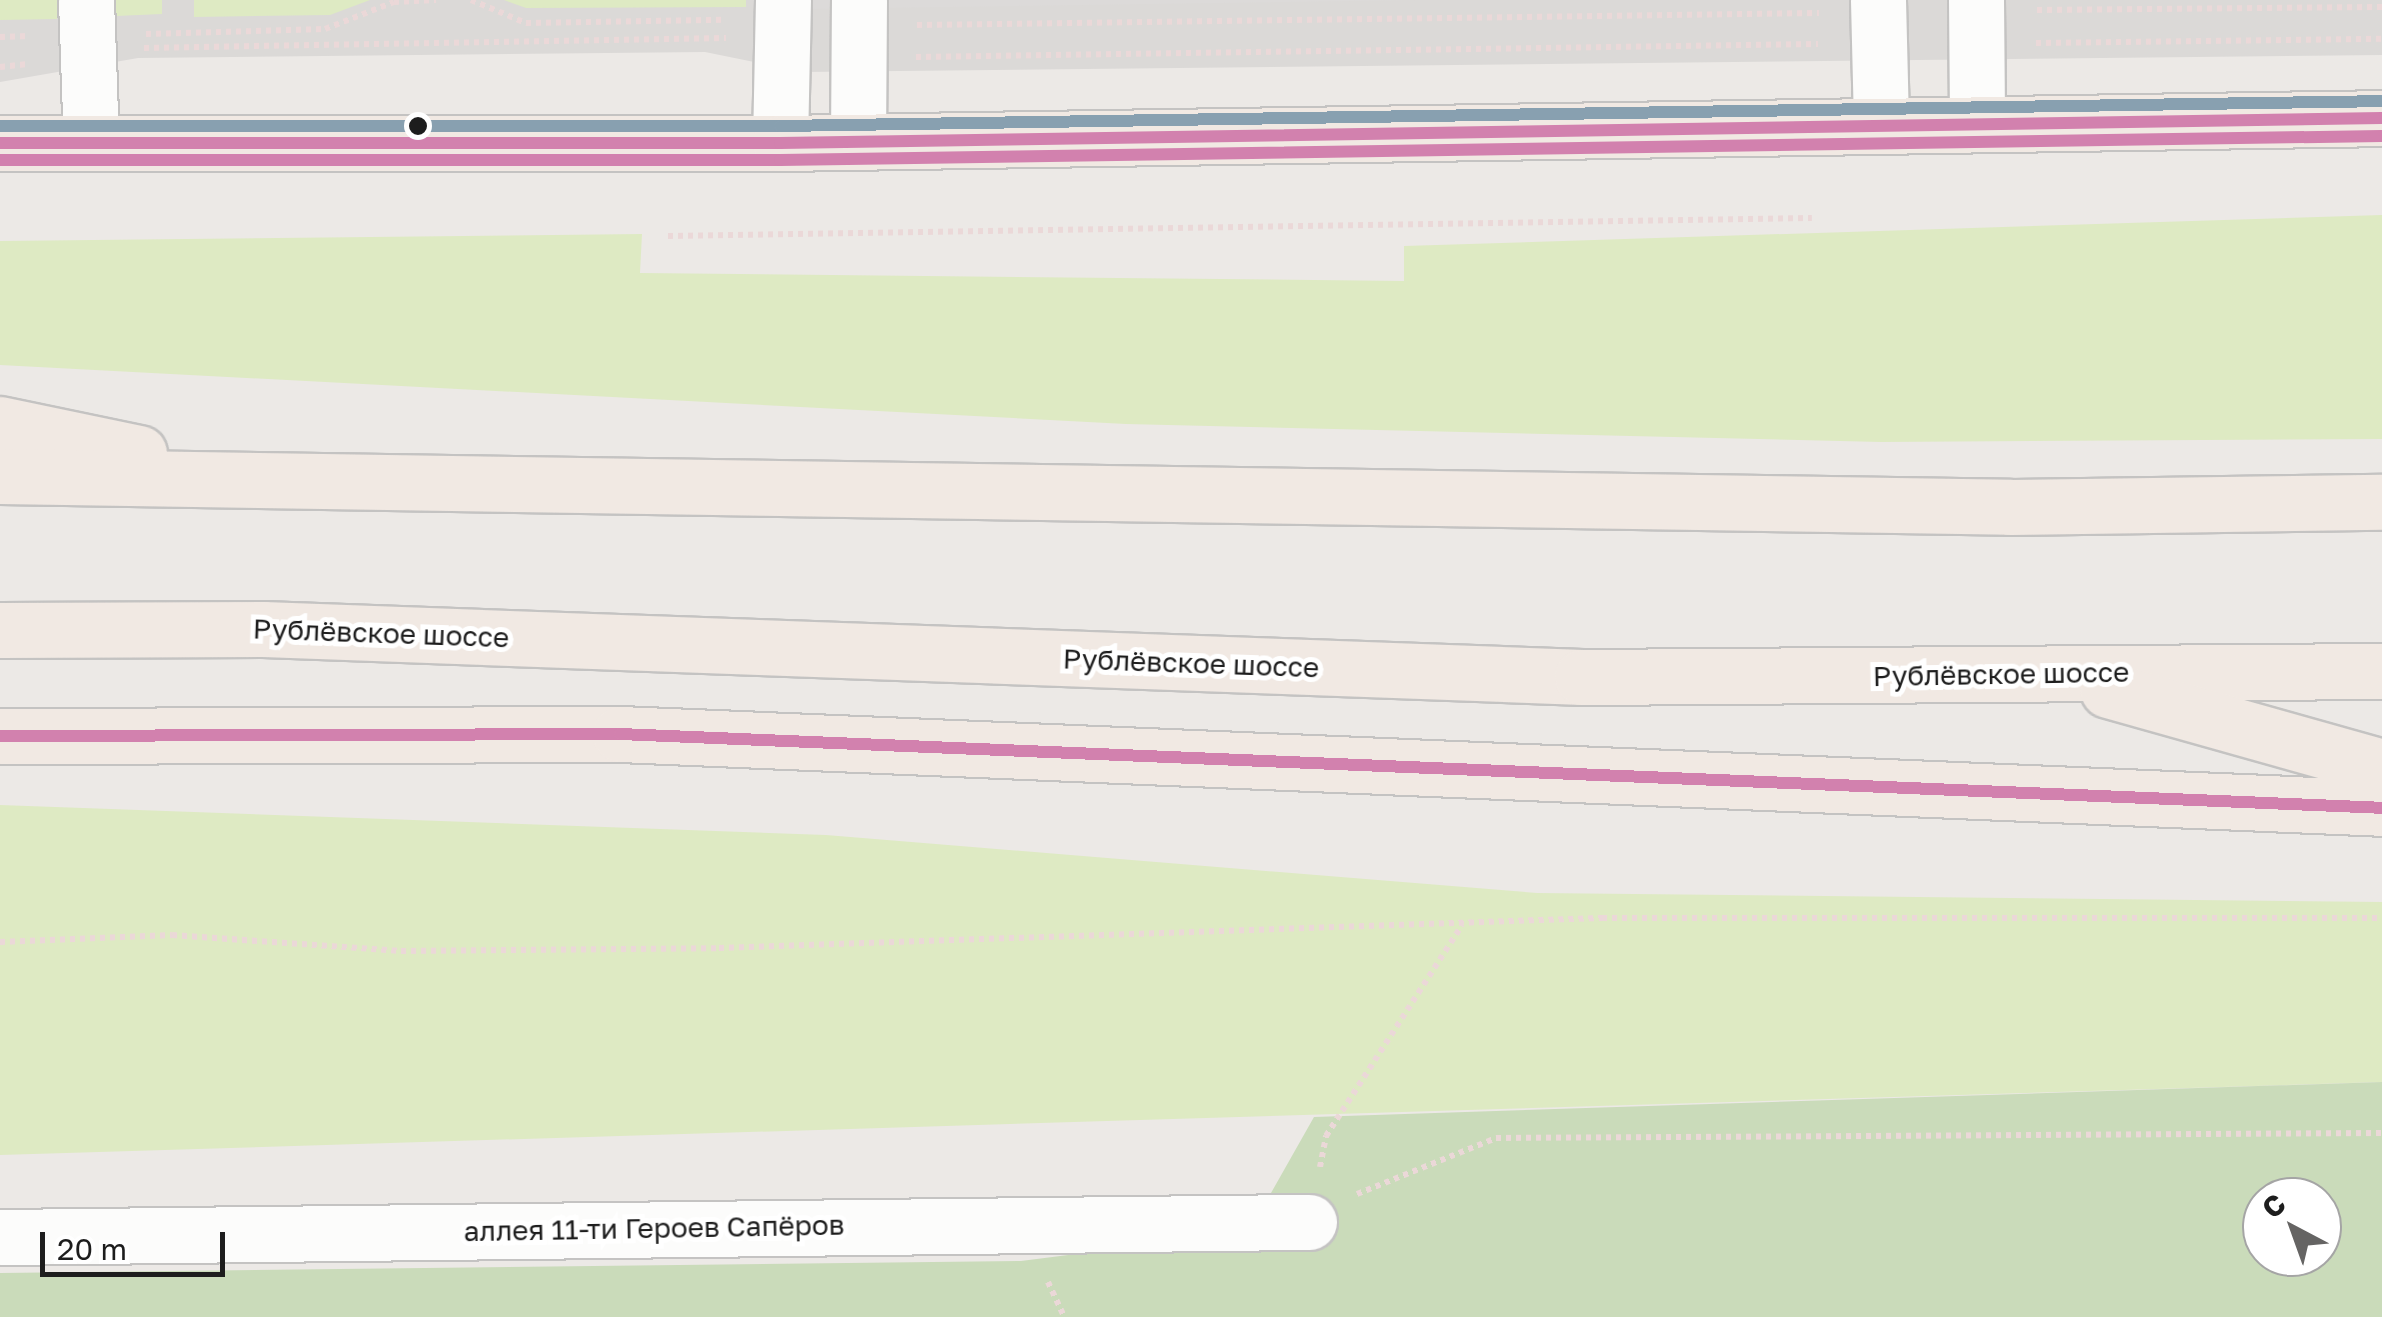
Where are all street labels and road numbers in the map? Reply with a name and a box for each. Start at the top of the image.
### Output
street label: Рублёвское шоссе [252,612,510,654]
street label: Рублёвское шоссе [1062,642,1320,684]
street label: Рублёвское шоссе [1872,655,2130,693]
street label: аллея 11-ти Героев Сапёров [463,1208,845,1248]

